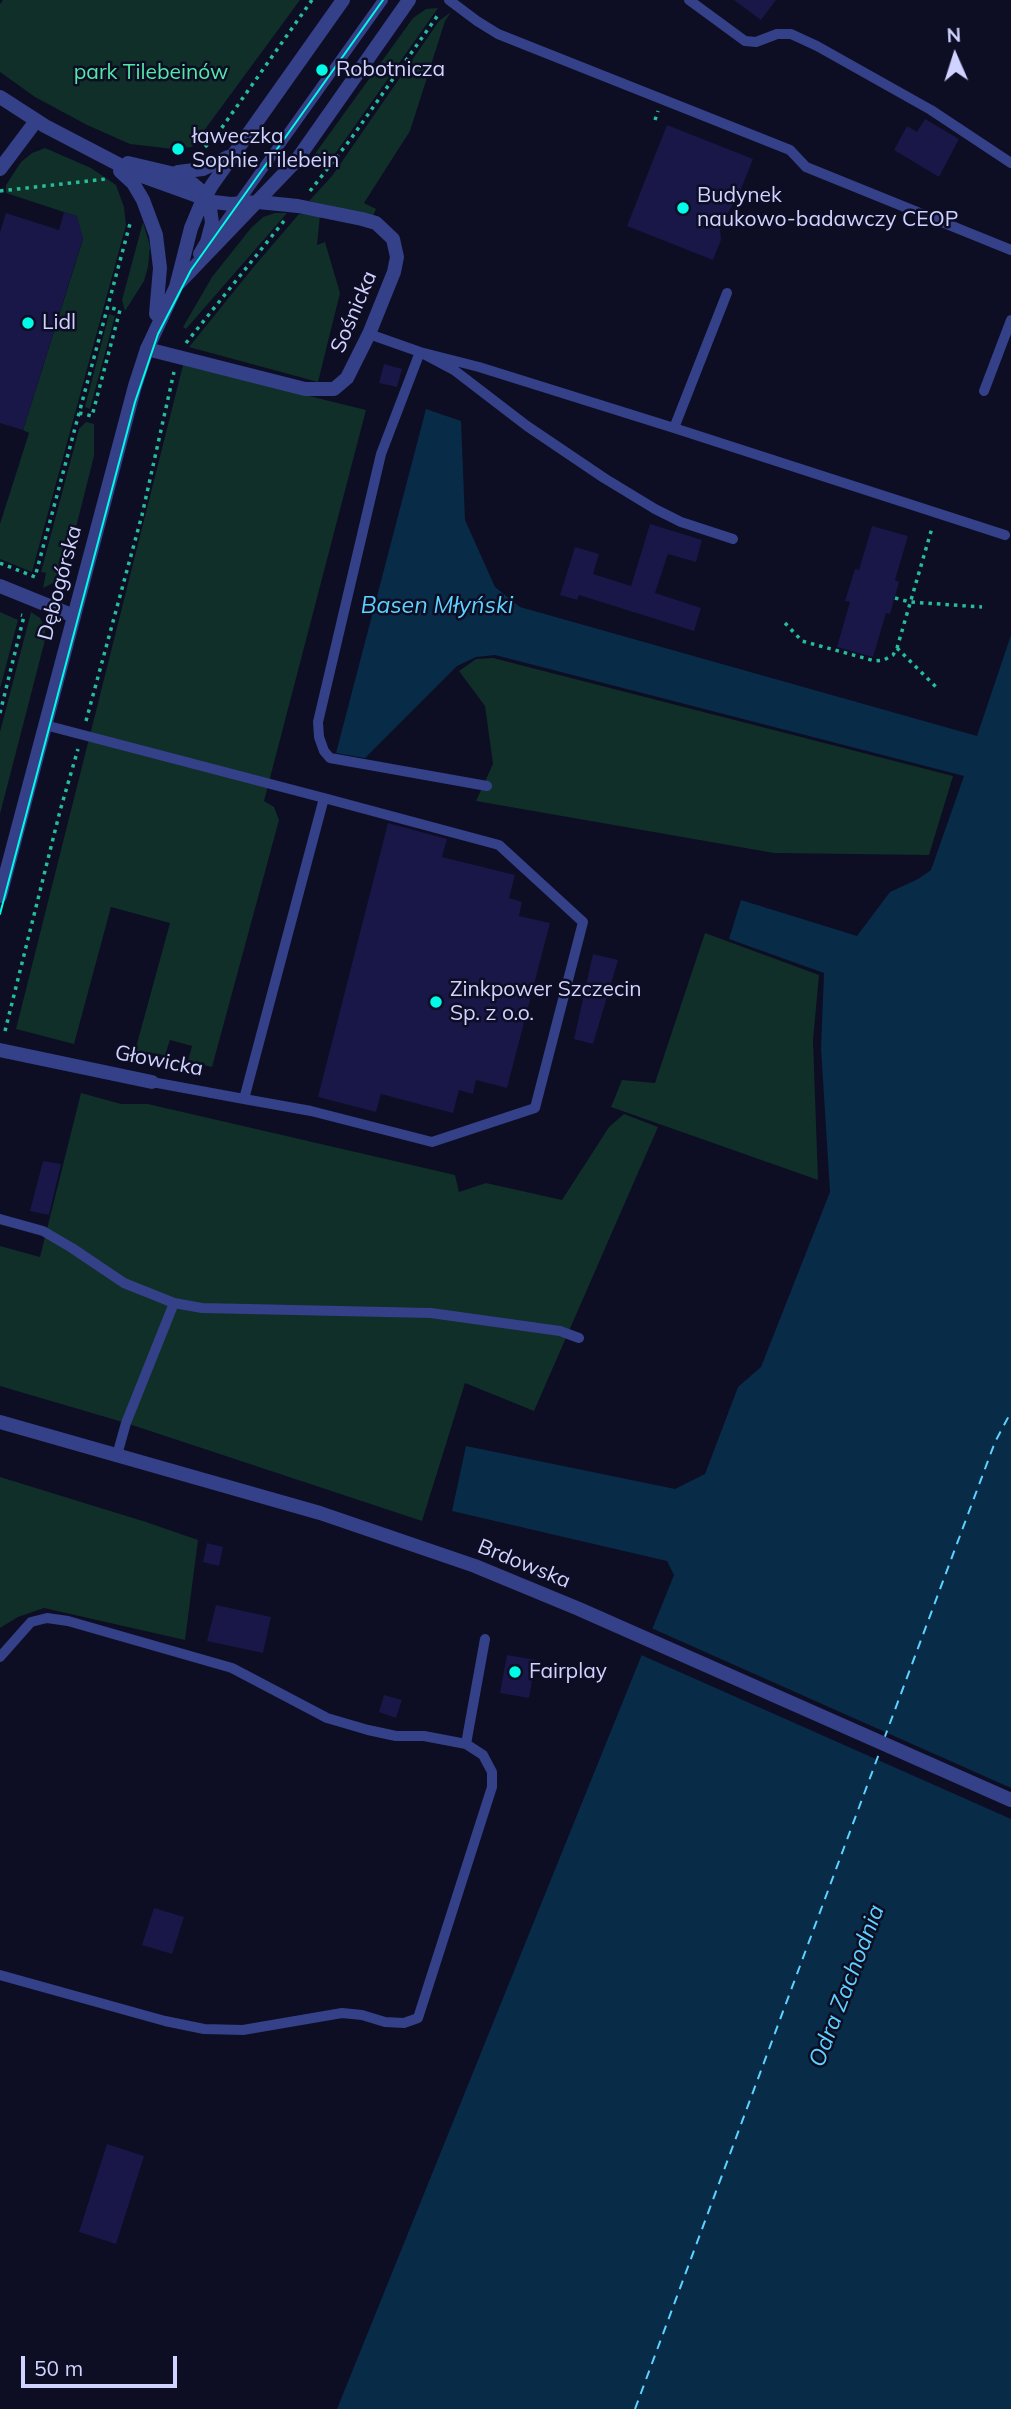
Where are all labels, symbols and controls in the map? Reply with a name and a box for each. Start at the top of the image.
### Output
north arrow [920,21,990,91]
text: N [946,23,962,47]
place label: Robotnicza [336,57,445,83]
park label: park Tilebeinów [74,60,228,86]
marker: Robotnicza [314,62,330,78]
place label: ławeczka Sophie Tilebein [192,124,339,174]
marker: ławeczka Sophie Tilebein [170,141,186,157]
place label: Budynek naukowo-badawczy CEOP [697,183,959,233]
marker: Budynek naukowo-badawczy CEOP [675,200,691,216]
street label: Sośnicka [326,267,382,357]
place label: Lidl [42,310,76,336]
marker: Lidl [20,315,36,331]
street label: Dębogórska [33,523,87,643]
water label: Basen Młyński [361,592,513,620]
place label: Zinkpower Szczecin Sp. z o.o. [450,977,642,1027]
marker: Zinkpower Szczecin Sp. z o.o. [428,994,444,1010]
street label: Głowicka [113,1040,205,1082]
street label: Brdowska [474,1534,574,1594]
place label: Fairplay [529,1659,607,1685]
marker: Fairplay [507,1664,523,1680]
water label: Odra Zachodnia [803,1901,891,2071]
scale bar [24,2342,180,2386]
text: 50 m [34,2355,83,2381]

